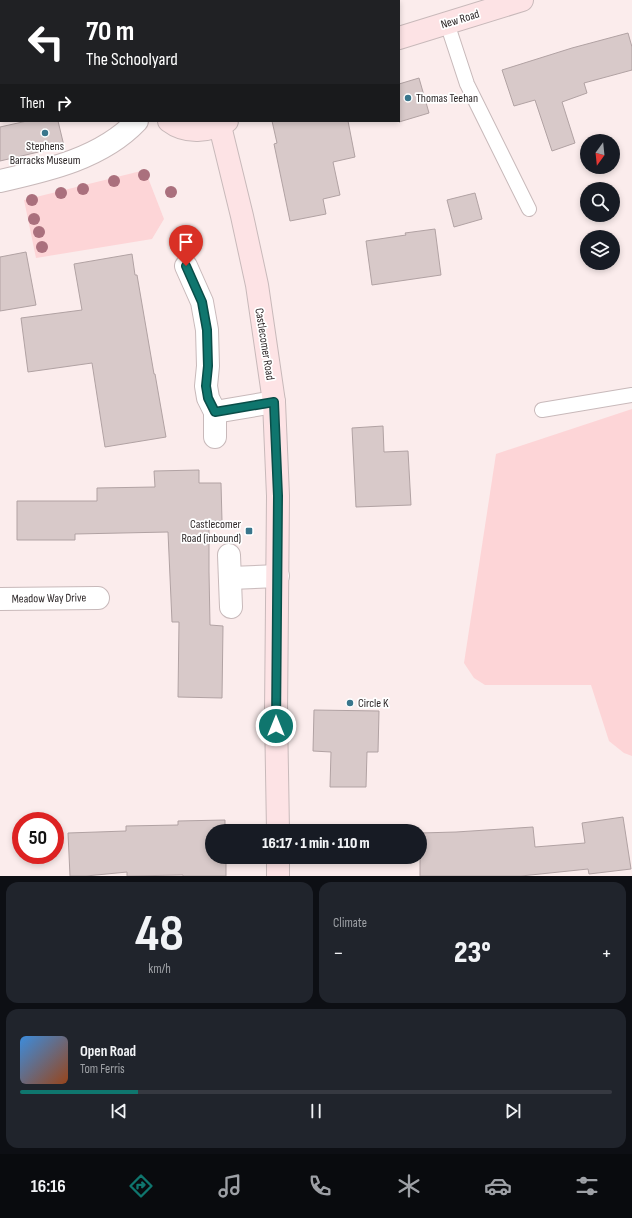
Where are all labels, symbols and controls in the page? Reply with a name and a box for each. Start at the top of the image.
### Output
street label: New Road [439,7,481,32]
text: 70 m [86,15,134,48]
icon: left [20,16,72,68]
text: The Schoolyard [86,49,178,70]
place label: Thomas Teehan [416,91,478,106]
icon: right [53,92,75,114]
marker: Thomas Teehan [403,93,413,103]
text: Then [20,94,45,113]
marker: Stephens Barracks Museum [40,128,50,138]
north arrow [580,134,620,174]
map controls [580,134,620,270]
place label: Stephens Barracks Museum [10,139,81,168]
button: search [580,182,620,222]
pin [169,225,203,266]
button: layers [580,230,620,270]
icon: arrive [175,231,197,253]
street label: Castlecomer Road [251,307,278,381]
place label: Castlecomer Road (inbound) [181,517,242,546]
marker: Castlecomer Road (inbound) [244,526,254,536]
street label: Meadow Way Drive [12,590,87,607]
place label: Circle K [358,696,389,711]
marker: Circle K [345,698,355,708]
position arrow [255,705,297,747]
speed limit sign: 50 [12,812,64,864]
text: 16:17 · 1 min · 110 m [262,834,370,853]
text: 48 [135,903,184,966]
text: Climate [333,915,367,931]
text: 23° [454,935,491,971]
text: − [333,940,344,967]
text: + [601,940,612,967]
text: km/h [148,961,171,977]
text: Open Road [80,1042,136,1061]
text: Tom Ferris [80,1061,125,1077]
icon: previous [108,1100,130,1122]
icon: pause [305,1100,327,1122]
icon: next [502,1100,524,1122]
icon: directions [127,1172,155,1200]
icon: music [216,1172,244,1200]
icon: phone [306,1172,334,1200]
icon: climate [395,1172,423,1200]
icon: car [484,1172,512,1200]
icon: filters [573,1172,601,1200]
text: 16:16 [31,1176,66,1197]

